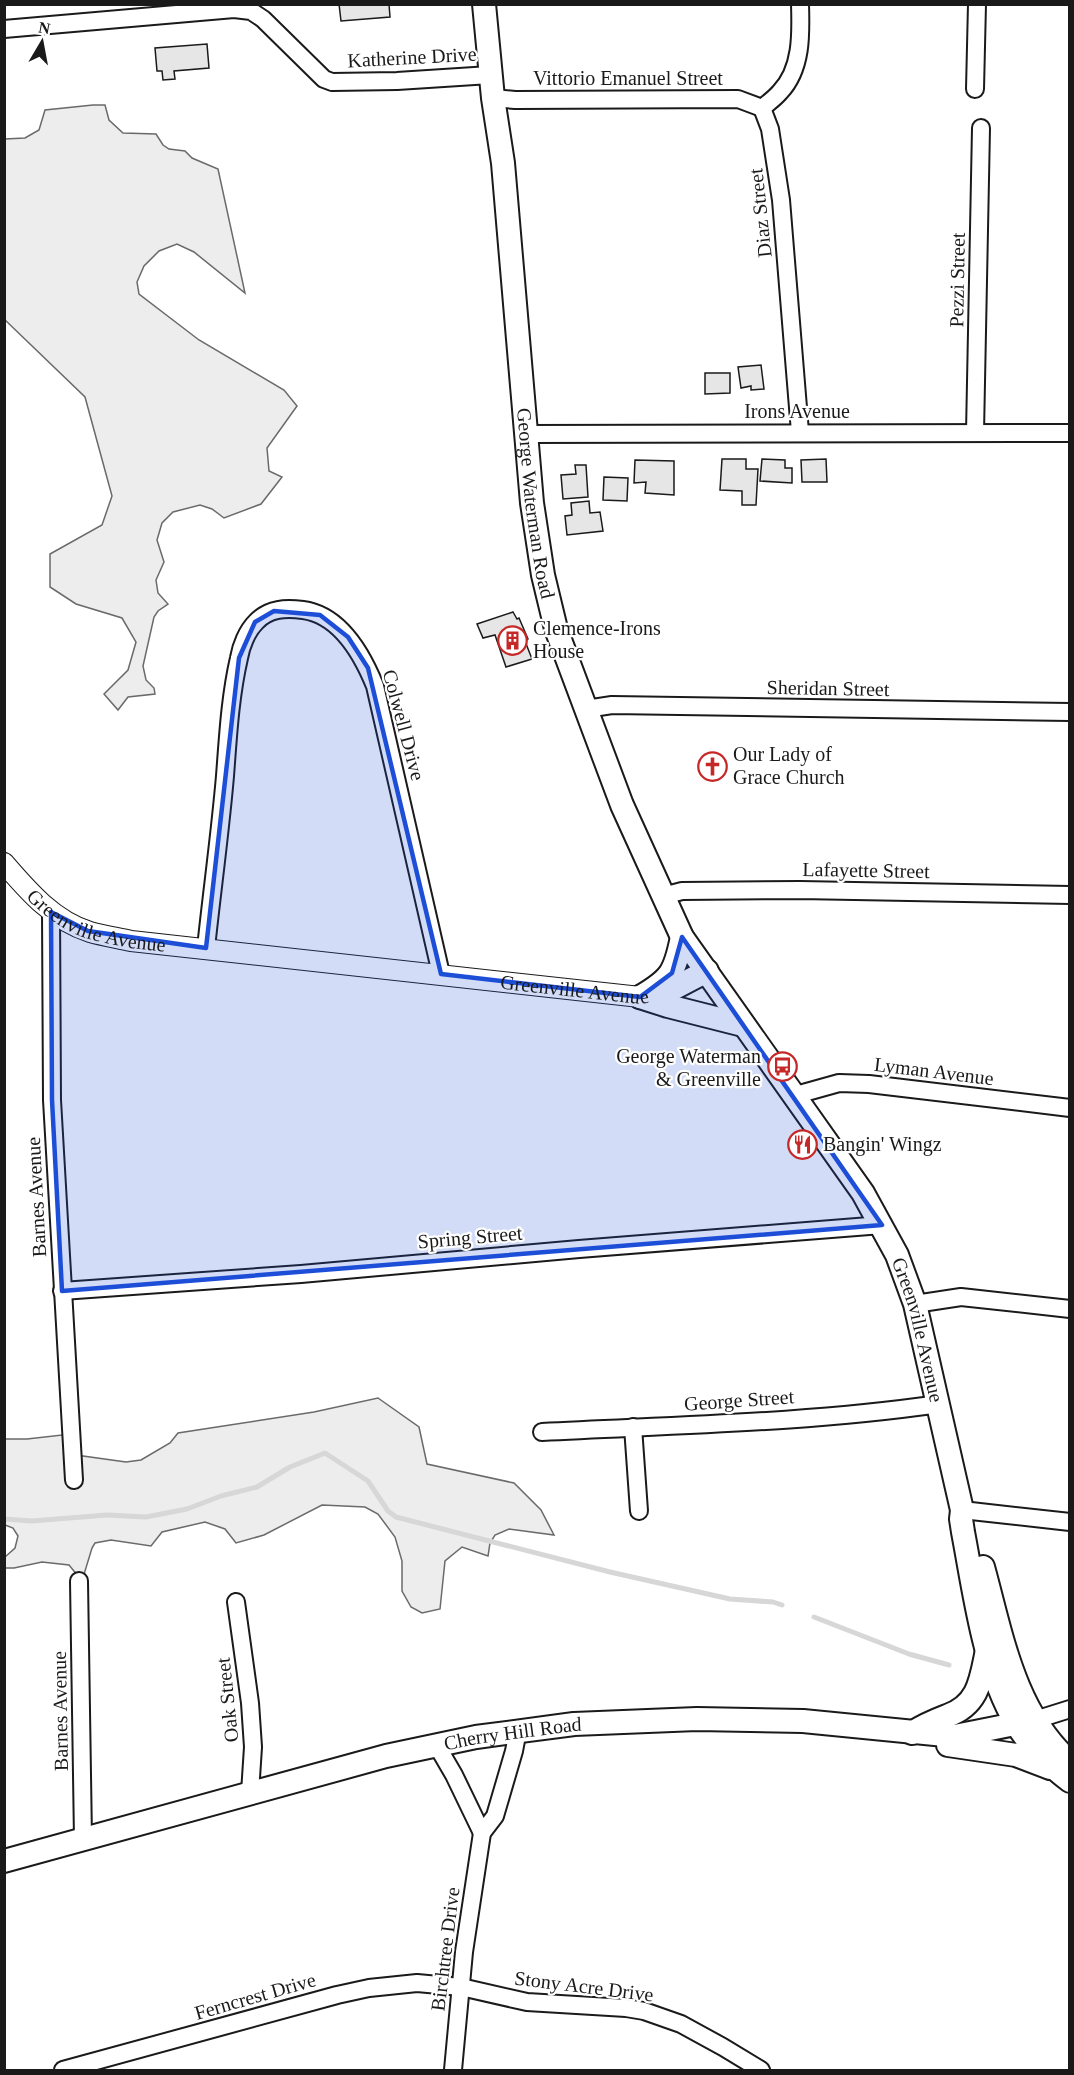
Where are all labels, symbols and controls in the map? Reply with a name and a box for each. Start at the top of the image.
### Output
north arrow [12,12,72,72]
text: N [37,18,52,37]
street label: Katherine Drive [347,43,477,71]
street label: Vittorio Emanuel Street [533,67,723,89]
street label: Diaz Street [744,167,776,259]
street label: Pezzi Street [945,232,969,328]
street label: Irons Avenue [744,400,850,422]
street label: George Waterman Road [513,407,559,601]
place label: Clemence-Irons House [533,617,661,662]
building icon: Clemence-Irons House [496,624,528,656]
street label: Colwell Drive [379,667,429,783]
street label: Sheridan Street [766,676,890,700]
place label: Our Lady of Grace Church [733,743,845,788]
church icon: Our Lady of Grace Church [696,750,728,782]
street label: Lafayette Street [802,858,930,883]
street label: Greenville Avenue [23,884,167,956]
street label: Greenville Avenue [499,971,651,1008]
place label: George Waterman & Greenville [616,1045,761,1090]
bus stop icon: George Waterman & Greenville [766,1051,798,1083]
street label: Lyman Avenue [873,1053,995,1090]
restaurant icon: Bangin' Wingz [786,1128,818,1160]
place label: Bangin' Wingz [823,1133,942,1156]
street label: Barnes Avenue [22,1136,50,1258]
street label: Spring Street [417,1221,524,1254]
street label: Greenville Avenue [888,1254,948,1404]
street label: George Street [683,1385,795,1416]
street label: Barnes Avenue [48,1651,72,1771]
street label: Oak Street [212,1656,242,1743]
street label: Cherry Hill Road [442,1713,582,1755]
street label: Birchtree Drive [426,1886,464,2012]
street label: Stony Acre Drive [513,1967,655,2006]
street label: Ferncrest Drive [192,1968,318,2024]

